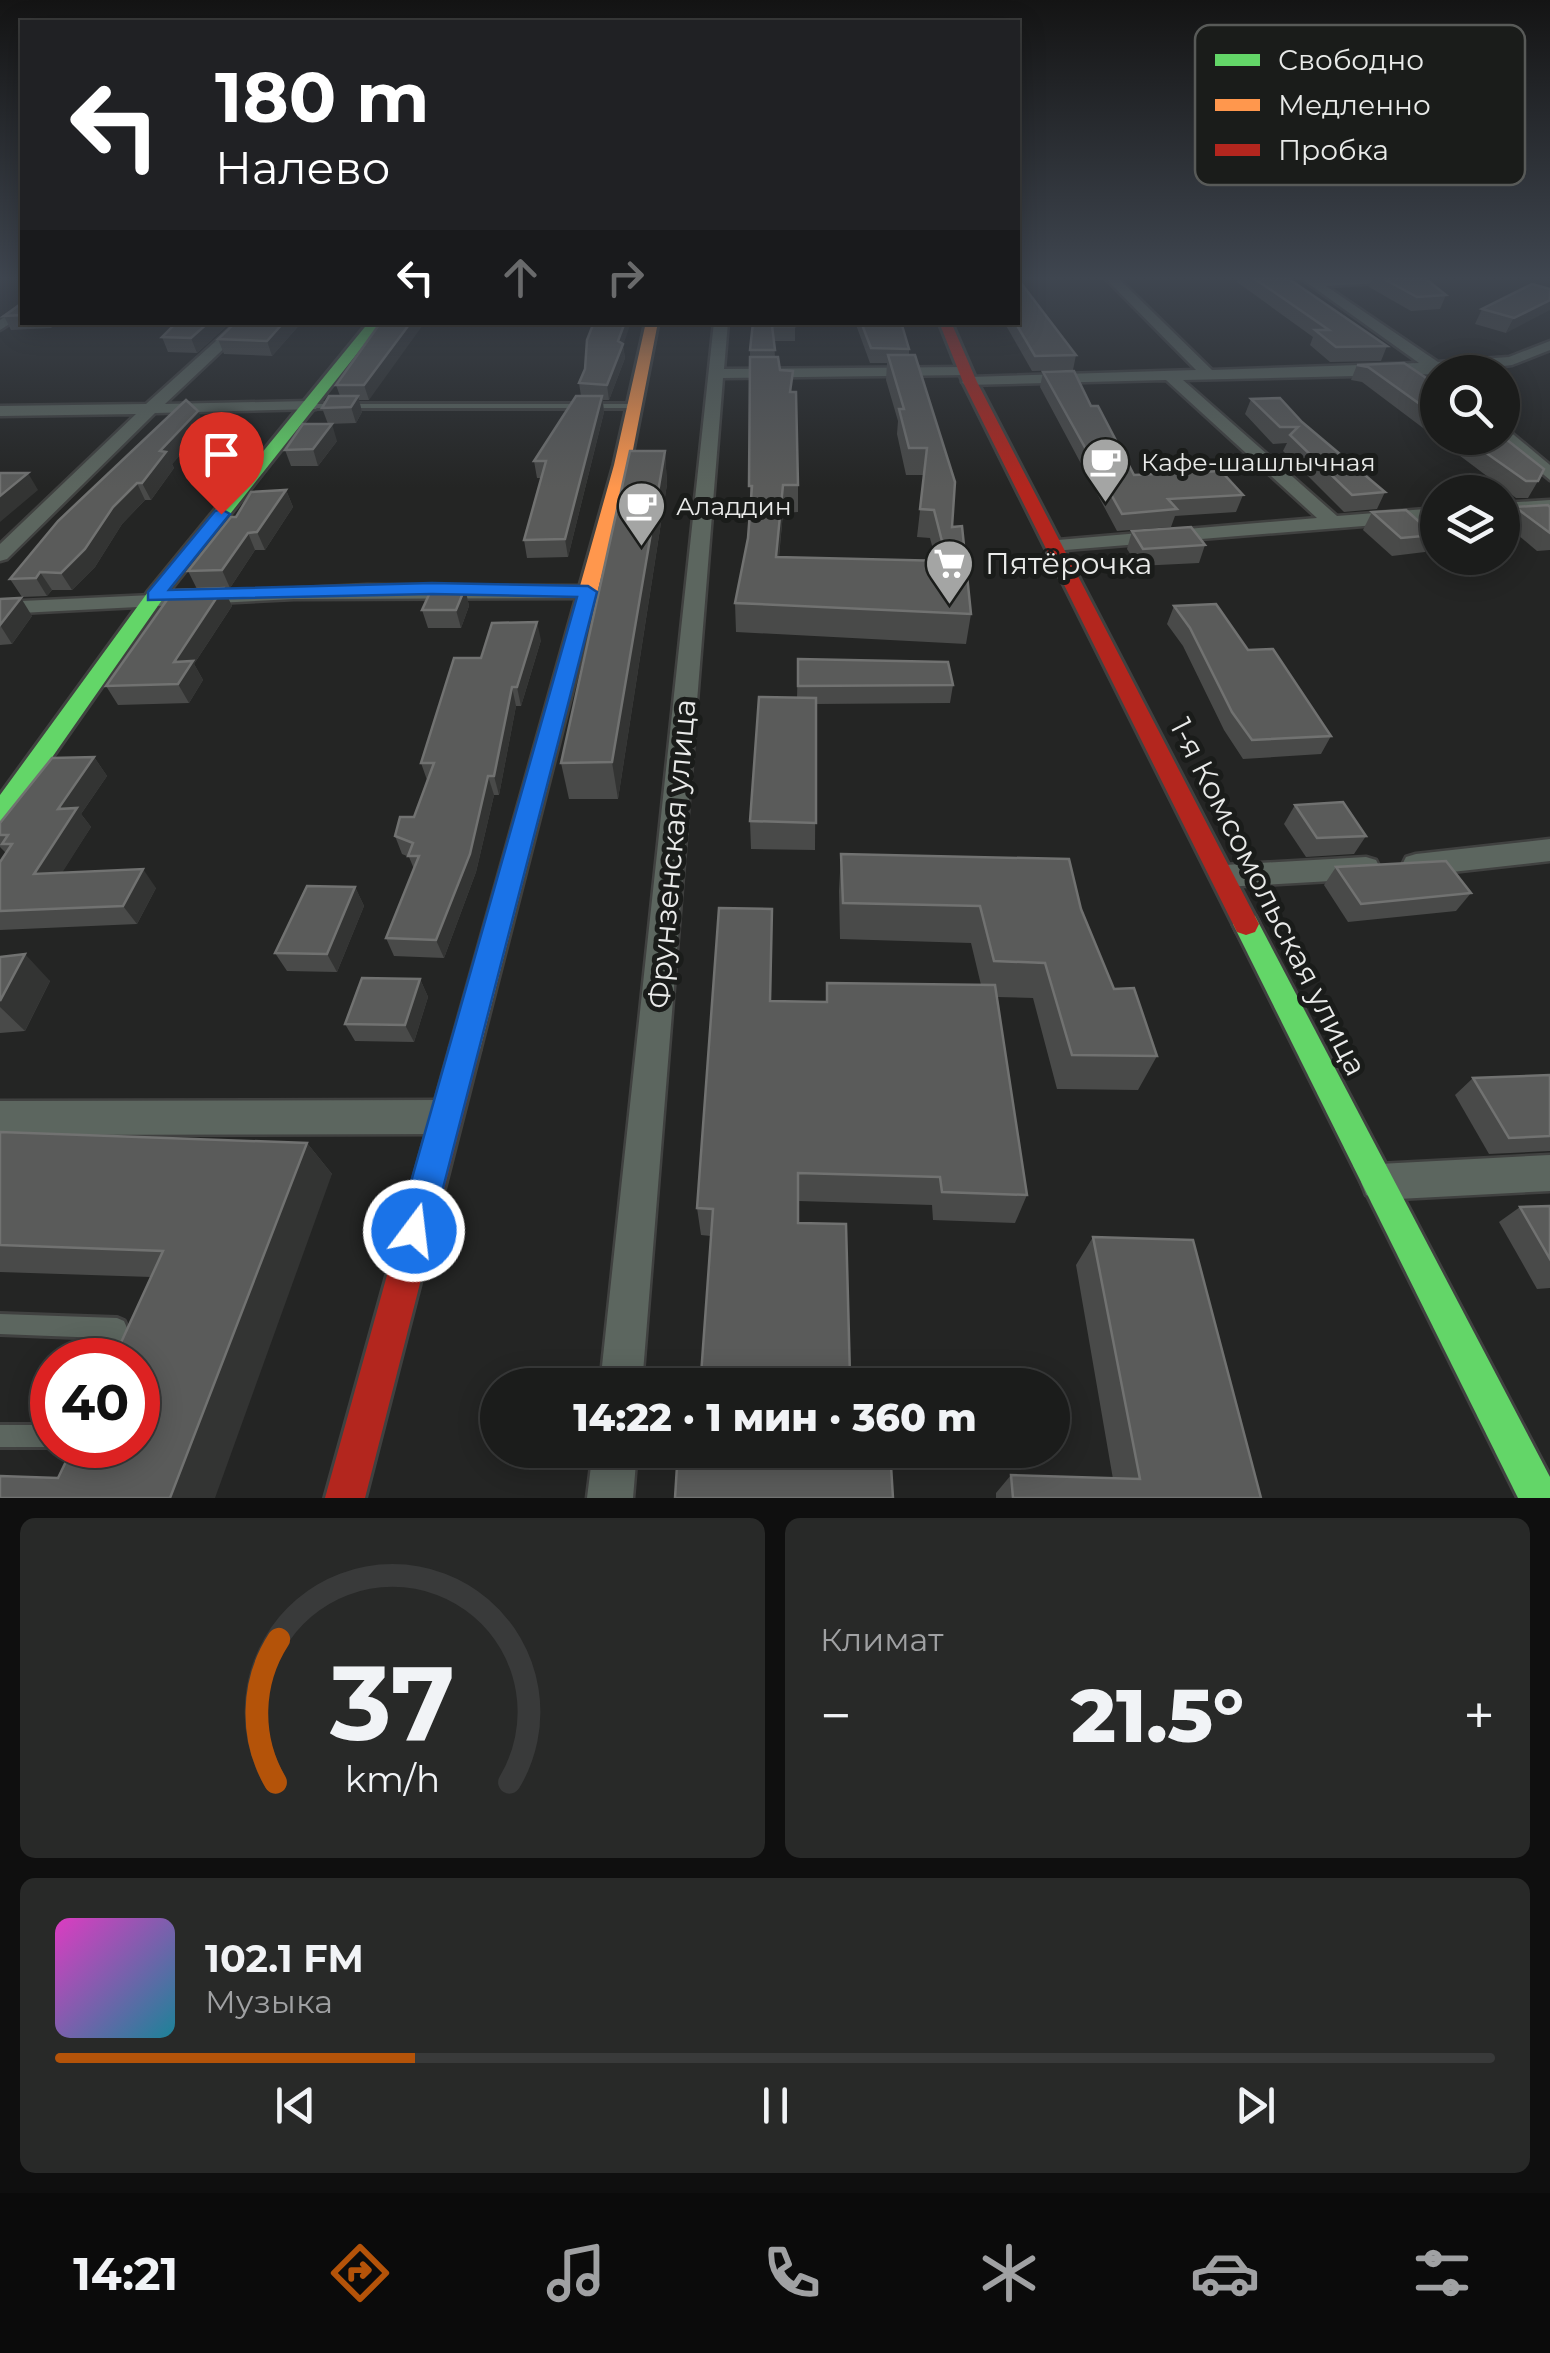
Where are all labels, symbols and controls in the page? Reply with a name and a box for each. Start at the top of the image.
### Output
legend [1195,25,1525,185]
text: Свободно [1278,43,1424,77]
text: 180 m [215,54,429,140]
icon: left [50,60,180,190]
text: Медленно [1278,88,1431,122]
text: Пробка [1278,133,1389,167]
text: Налево [215,140,390,195]
icon: left [388,250,443,305]
icon: ahead [493,250,548,305]
icon: right [598,250,653,305]
map controls [1420,355,1520,575]
button: search [1420,355,1520,455]
pin [179,412,264,515]
icon: arrive [194,427,249,482]
cafe icon: Кафе-шашлычная [1080,436,1132,504]
place label: Кафе-шашлычная [1141,447,1376,477]
button: layers [1420,475,1520,575]
cafe icon: Аладдин [615,480,667,548]
place label: Аладдин [676,491,792,521]
supermarket icon: Пятёрочка [924,538,976,606]
place label: Пятёрочка [985,545,1152,582]
street label: Фрунзенская улица [640,698,703,1010]
street label: 1-я Комсомольская улица [1162,712,1375,1082]
position arrow [362,1179,466,1283]
speed limit sign: 40 [30,1338,160,1468]
text: 14:22 · 1 мин · 360 m [573,1394,977,1441]
text: Климат [820,1620,943,1659]
text: 37 [329,1639,455,1766]
text: 21.5° [1071,1669,1244,1761]
text: − [820,1682,852,1749]
text: + [1463,1682,1495,1749]
text: km/h [345,1757,440,1801]
text: 102.1 FM [205,1935,364,1982]
text: Музыка [205,1982,333,2021]
icon: previous [268,2078,323,2133]
icon: pause [748,2078,803,2133]
icon: next [1228,2078,1283,2133]
icon: directions [325,2238,395,2308]
icon: music [541,2238,611,2308]
icon: phone [757,2238,827,2308]
icon: climate [974,2238,1044,2308]
icon: car [1190,2238,1260,2308]
icon: filters [1407,2238,1477,2308]
text: 14:21 [73,2246,178,2301]

